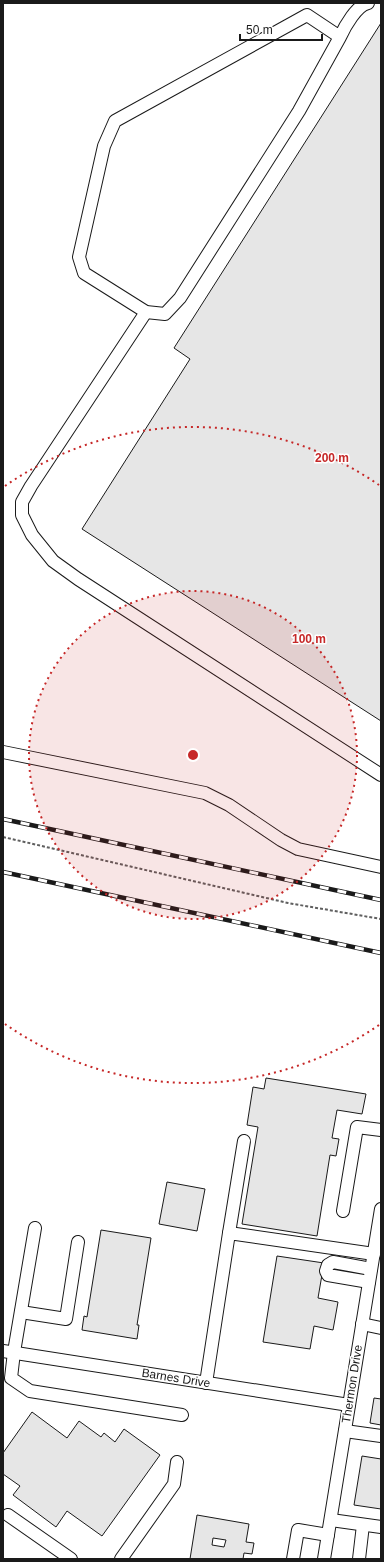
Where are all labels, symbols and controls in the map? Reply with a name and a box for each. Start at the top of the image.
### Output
scale bar [240,16,322,42]
text: 50 m [246,23,273,37]
text: 200 m [315,451,349,465]
text: 100 m [292,632,326,646]
centre of rings [186,748,200,762]
street label: Thermon Drive [339,1343,365,1424]
street label: Barnes Drive [141,1366,212,1390]

